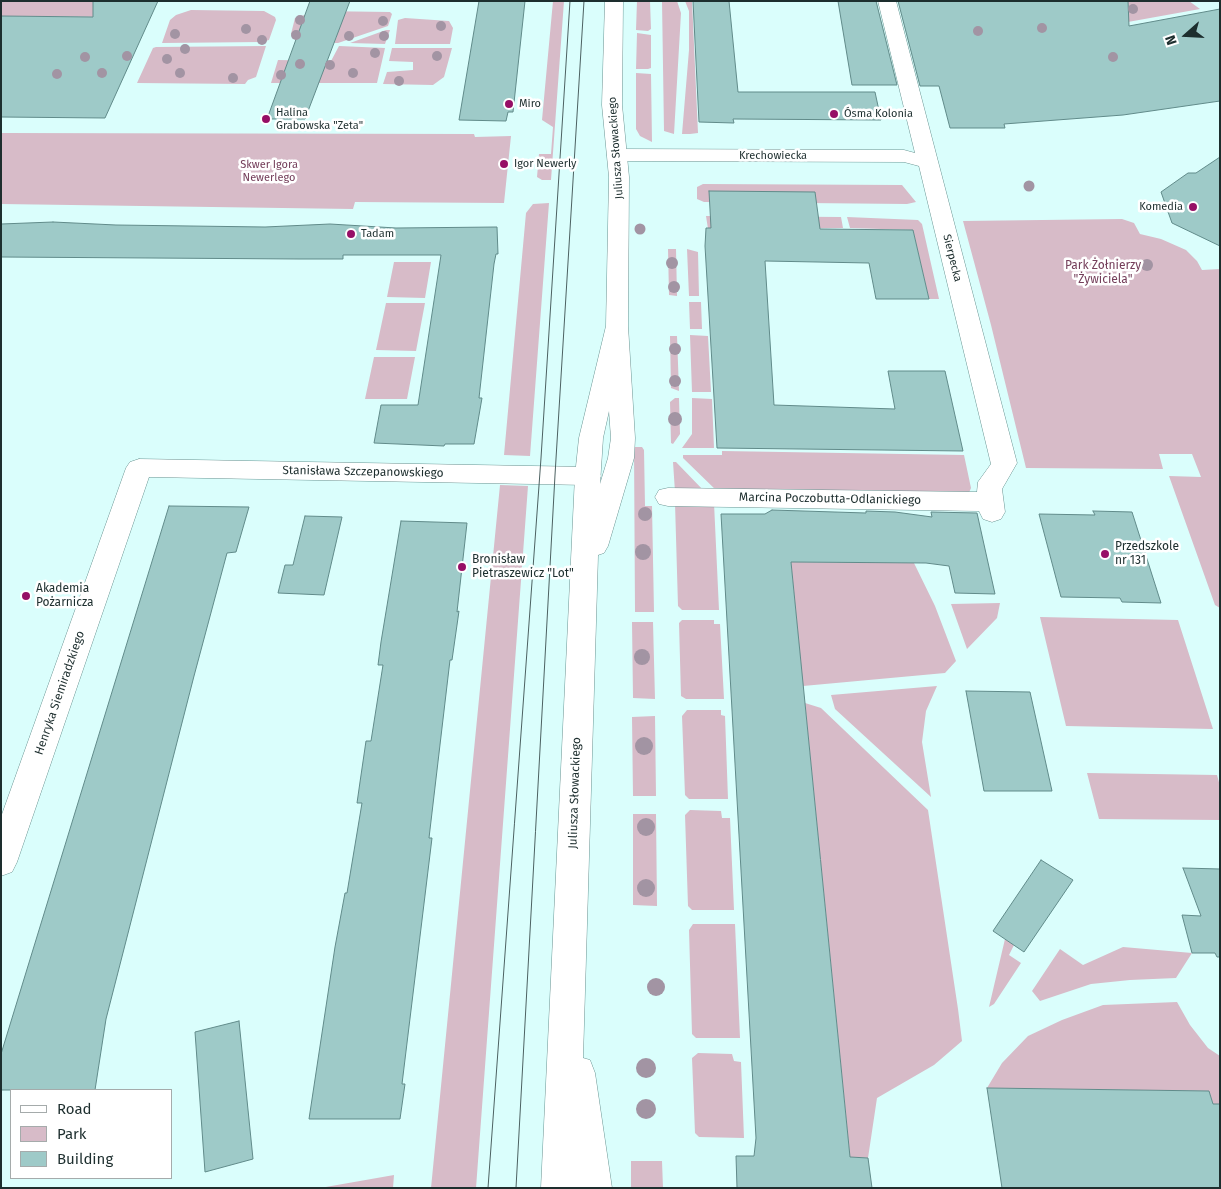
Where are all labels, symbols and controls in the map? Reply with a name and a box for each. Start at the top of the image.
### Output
north arrow [1161,10,1211,60]
text: N [1162,33,1181,47]
street label: Juliusza Słowackiego [606,96,626,200]
place label: Miro [519,97,541,111]
marker: Miro [503,98,515,110]
place label: Halina Grabowska "Zeta" [276,106,363,132]
place label: Ósma Kolonia [844,107,913,121]
marker: Ósma Kolonia [828,108,840,120]
marker: Halina Grabowska "Zeta" [260,113,272,125]
street label: Krechowiecka [739,149,807,163]
place label: Igor Newerly [514,157,577,171]
park label: Skwer Igora Newerlego [240,158,298,184]
marker: Igor Newerly [498,158,510,170]
place label: Komedia [1139,200,1183,214]
marker: Komedia [1187,201,1199,213]
place label: Tadam [361,227,394,241]
marker: Tadam [345,228,357,240]
street label: Sierpecka [940,233,964,283]
park label: Park Żołnierzy "Żywiciela" [1065,259,1141,287]
street label: Stanisława Szczepanowskiego [282,463,444,481]
street label: Marcina Poczobutta-Odlanickiego [739,490,921,508]
place label: Przedszkole nr 131 [1115,540,1179,568]
marker: Przedszkole nr 131 [1099,548,1111,560]
place label: Bronisław Pietraszewicz "Lot" [472,553,574,581]
marker: Bronisław Pietraszewicz "Lot" [456,561,468,573]
place label: Akademia Pożarnicza [36,582,94,610]
marker: Akademia Pożarnicza [20,590,32,602]
street label: Henryka Siemiradzkiego [32,629,88,757]
street label: Juliusza Słowackiego [566,737,584,849]
legend [10,1089,172,1179]
text: Road [57,1100,92,1118]
text: Park [57,1125,87,1143]
text: Building [57,1150,113,1168]

